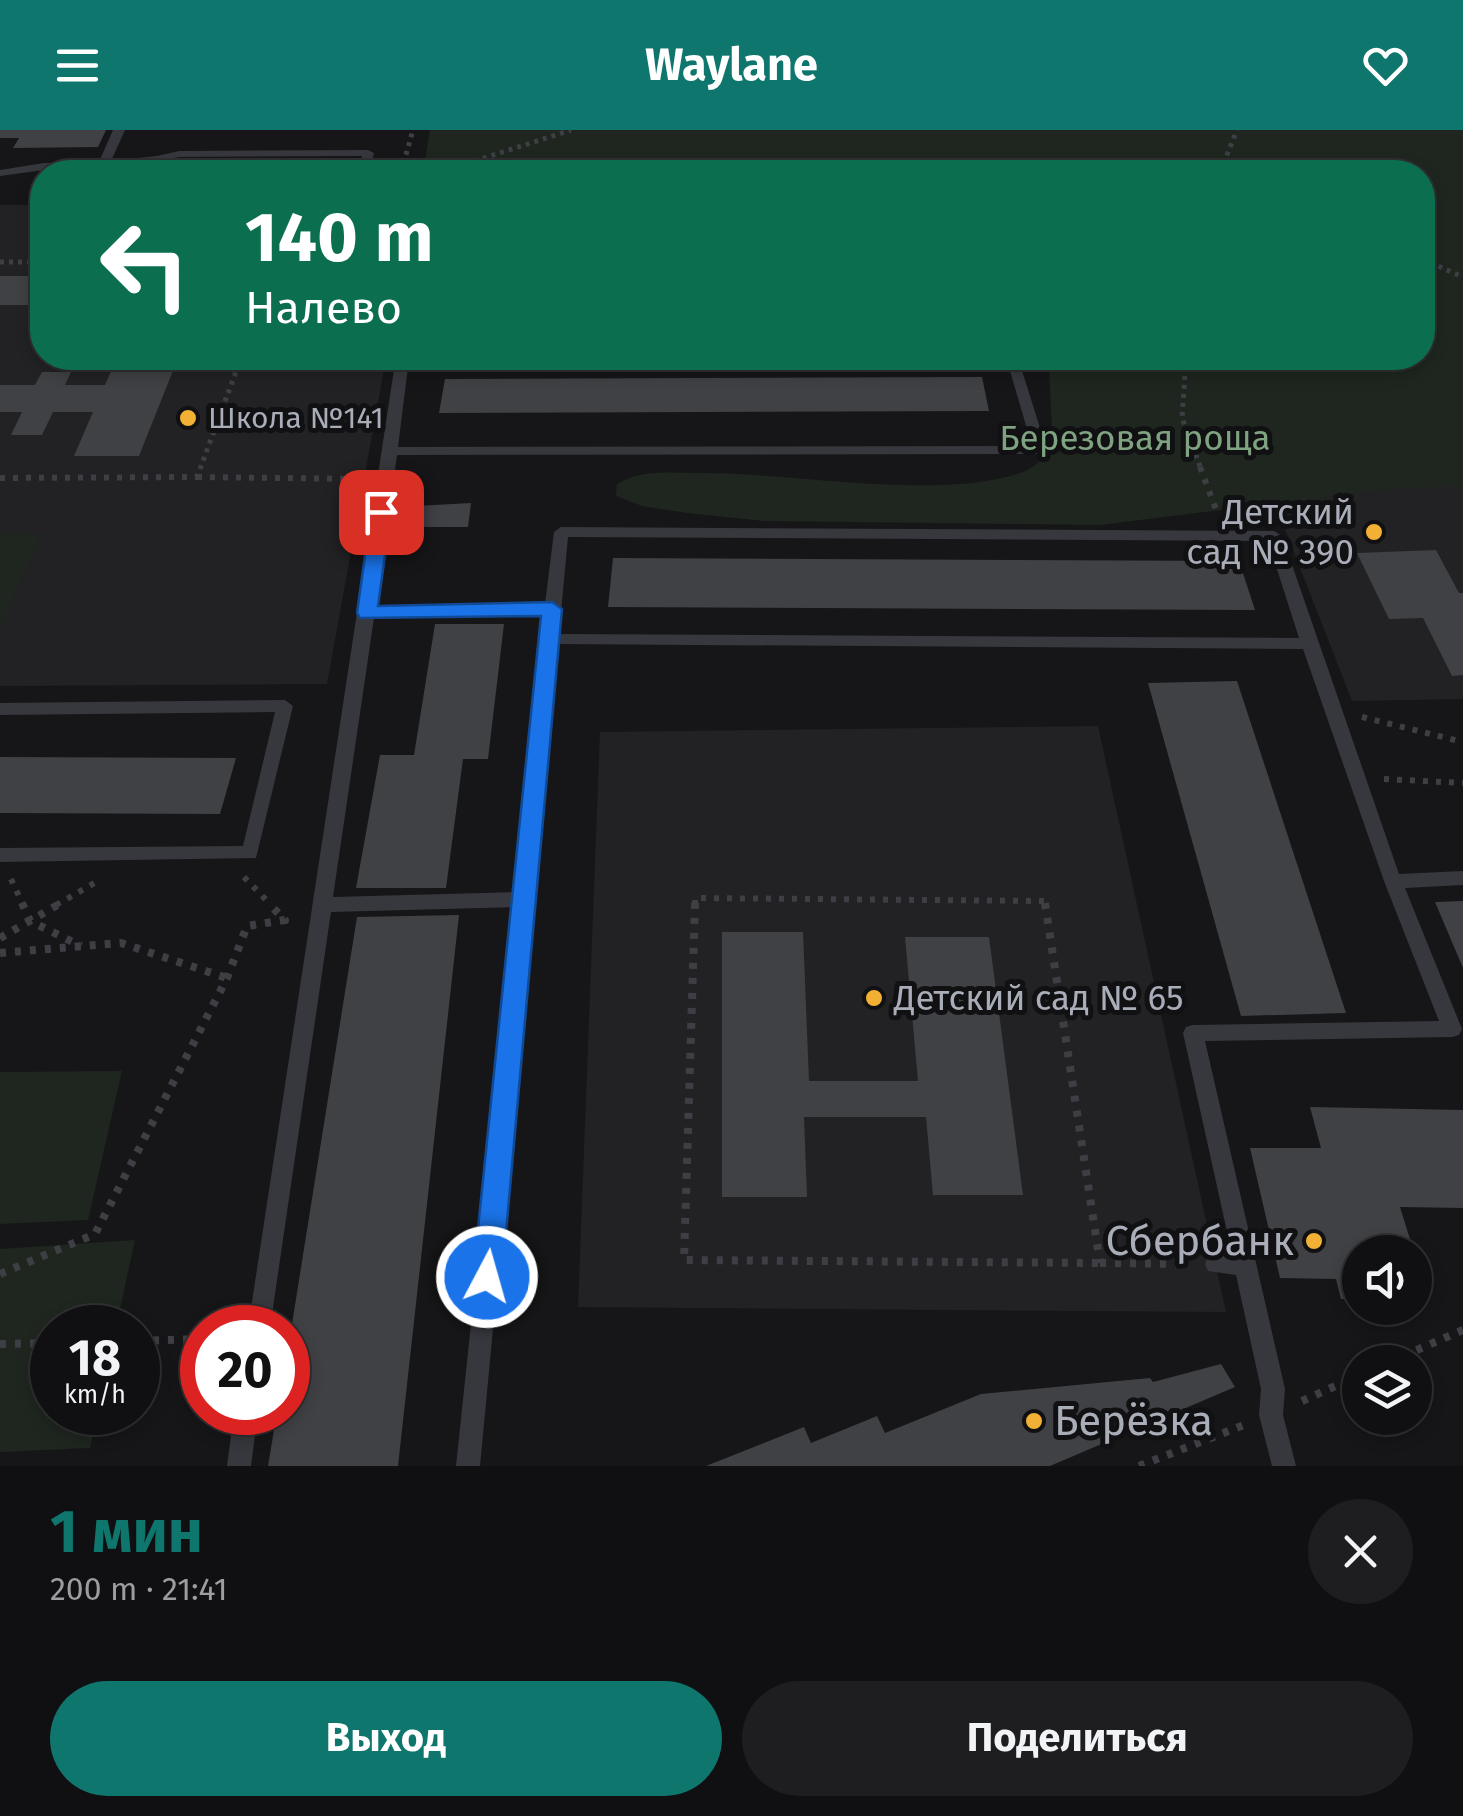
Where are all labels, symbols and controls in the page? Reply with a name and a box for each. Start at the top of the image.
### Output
icon: menu [50,38,105,93]
text: Waylane [645,38,818,92]
icon: heart [1358,38,1413,93]
text: 140 m [245,196,434,280]
icon: left [80,200,210,330]
text: Налево [245,281,402,335]
place label: Школа №141 [208,400,384,436]
marker: Школа №141 [177,407,199,429]
park label: Березовая роща [999,417,1271,459]
pin [339,470,424,555]
icon: arrive [354,485,409,540]
place label: Детский сад № 390 [1186,491,1354,573]
marker: Детский сад № 390 [1363,521,1385,543]
place label: Детский сад № 65 [893,977,1183,1019]
marker: Детский сад № 65 [863,987,885,1009]
place label: Сбербанк [1106,1216,1294,1266]
position arrow [435,1225,539,1329]
marker: Сбербанк [1303,1230,1325,1252]
map controls [1342,1235,1432,1435]
button: sound [1342,1235,1432,1325]
speed limit sign: 20 [180,1305,310,1435]
text: 18 [69,1328,121,1388]
button: layers [1342,1345,1432,1435]
text: km/h [64,1380,126,1410]
place label: Берёзка [1054,1396,1213,1446]
marker: Берёзка [1023,1410,1045,1432]
text: 1 мин [50,1496,203,1568]
button: close [1308,1499,1413,1604]
text: 200 m · 21:41 [50,1570,228,1608]
button: Выход [50,1681,722,1796]
button: Поделиться [742,1681,1413,1796]

